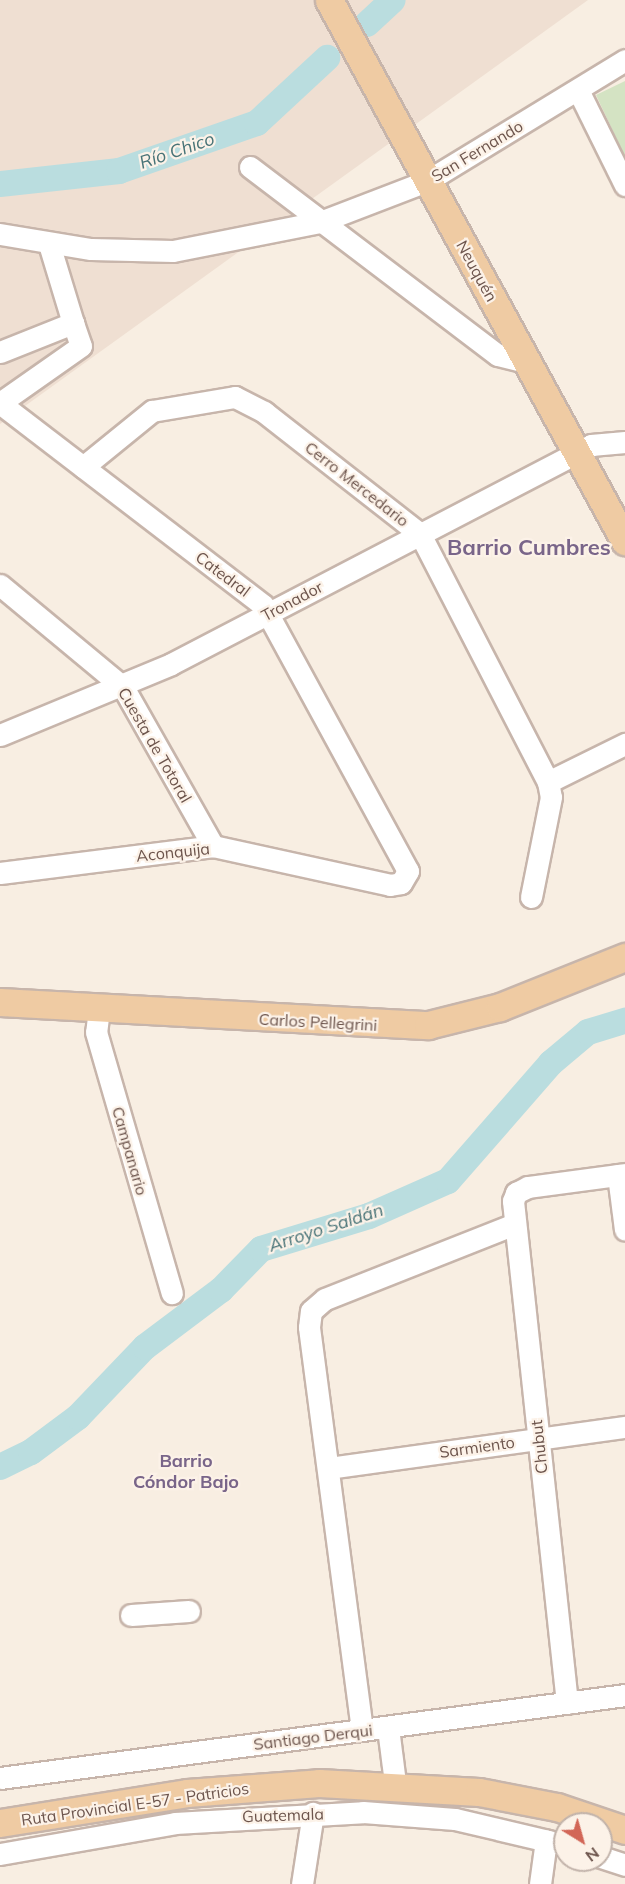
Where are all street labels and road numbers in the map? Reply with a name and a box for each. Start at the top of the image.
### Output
street label: San Fernando [428,116,526,186]
street label: Neuquén [452,237,502,305]
street label: Cerro Mercedario [301,438,413,530]
street label: Catedral [192,547,254,601]
street label: Tronador [258,577,326,625]
street label: Cuesta de Totoral [114,684,196,806]
street label: Aconquija [135,839,211,865]
street label: Carlos Pellegrini [258,1009,378,1035]
street label: Campanario [108,1104,152,1198]
street label: Chubut [527,1419,551,1475]
street label: Sarmiento [438,1432,516,1462]
street label: Santiago Derqui [252,1720,374,1754]
street label: Ruta Provincial E-57 - Patricios [20,1778,250,1830]
street label: Guatemala [242,1804,324,1826]

